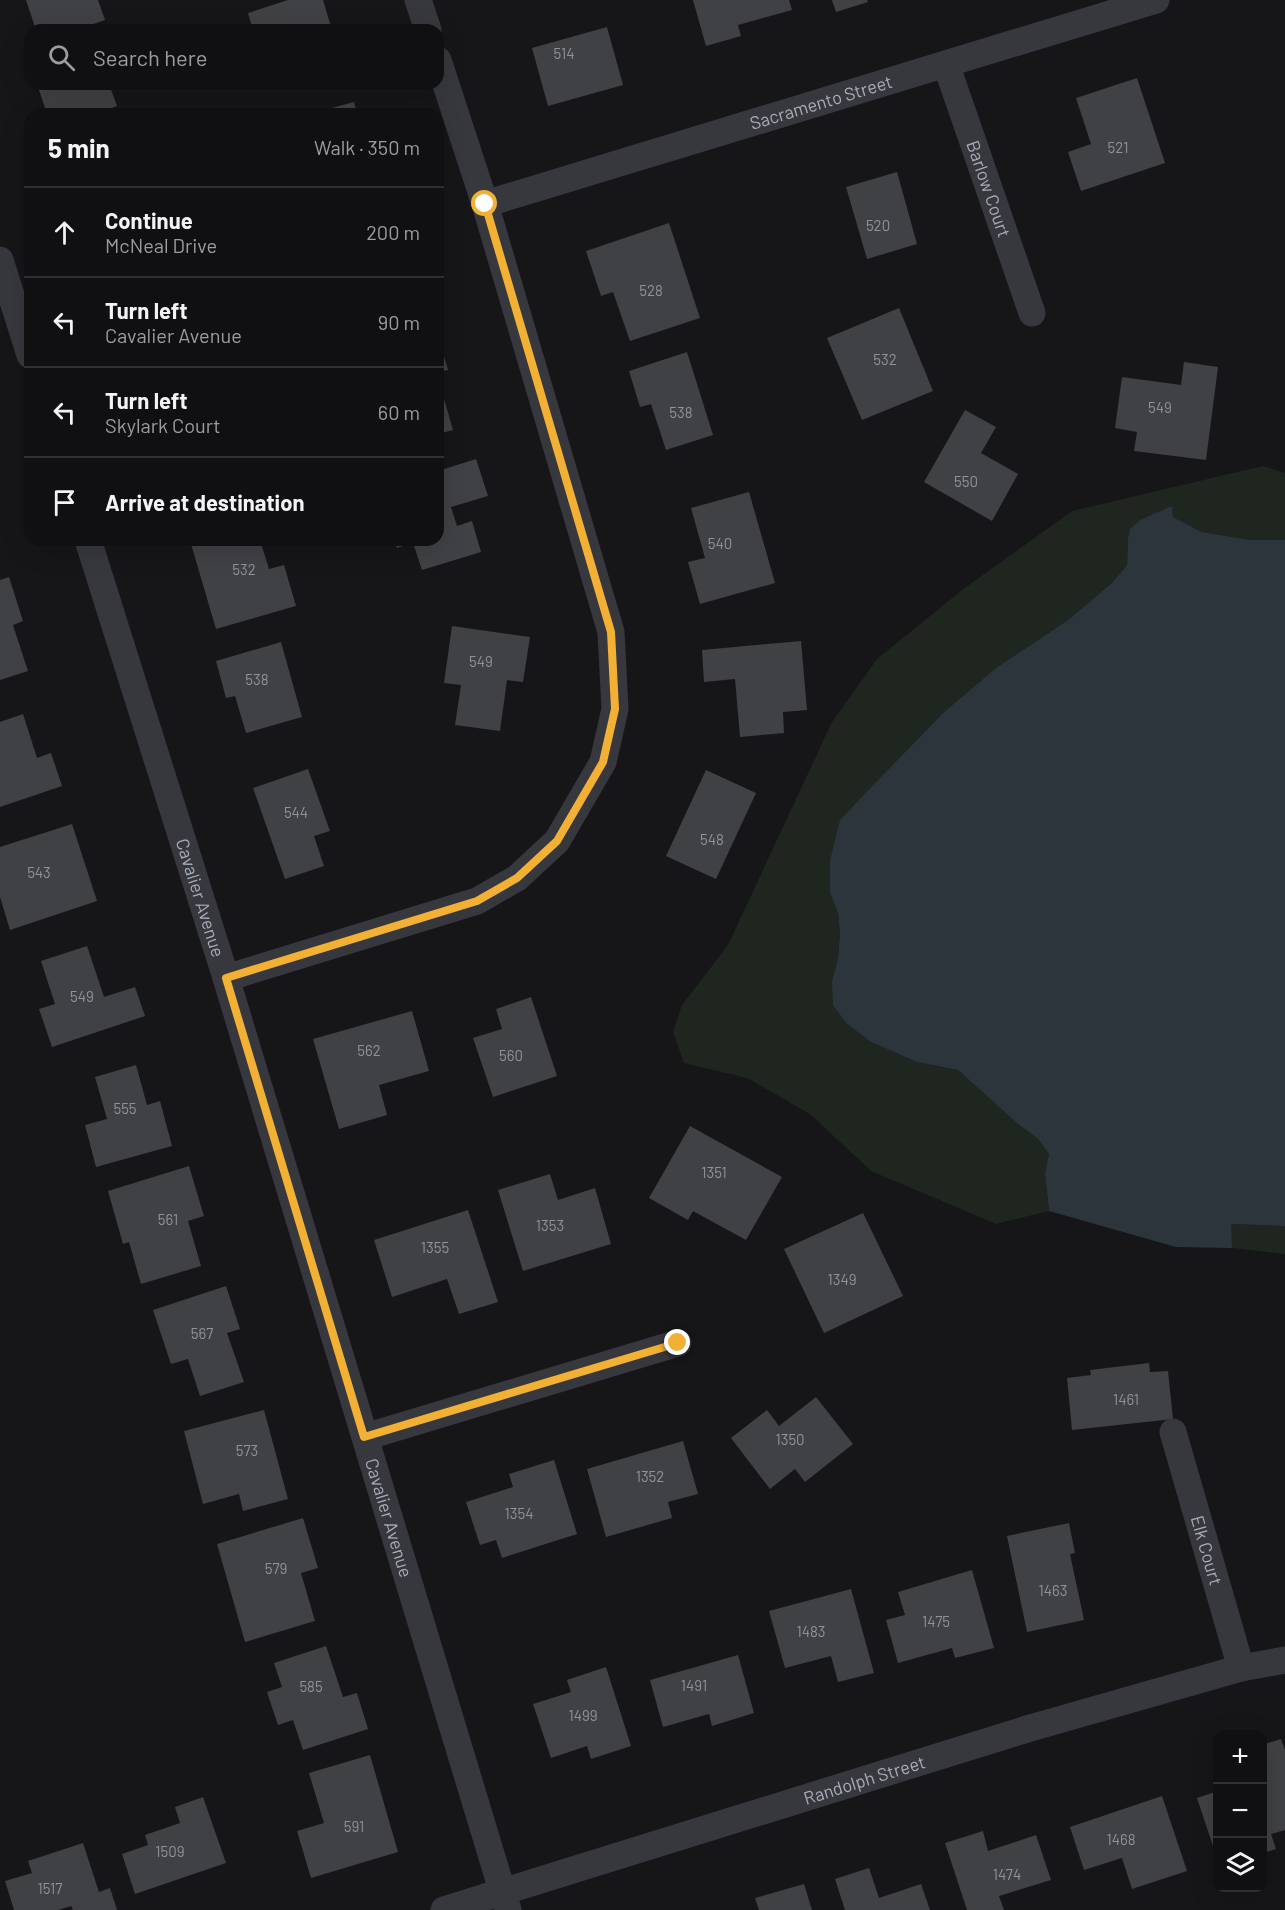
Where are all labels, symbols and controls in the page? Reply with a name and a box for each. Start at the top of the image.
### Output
search box [24,24,444,90]
icon: search [45,41,78,74]
text: Search here [93,44,207,70]
house number: 514 [554,44,574,62]
street label: Sacramento Street [747,70,895,134]
text: 5 min [48,132,110,163]
text: Walk · 350 m [314,135,420,159]
street label: Barlow Court [962,137,1016,240]
house number: 521 [1108,138,1128,156]
route start [471,190,497,216]
text: Continue [105,207,193,233]
icon: ahead [48,216,81,249]
house number: 520 [866,216,890,234]
text: 200 m [366,220,420,244]
text: McNeal Drive [105,233,217,257]
house number: 528 [639,281,663,299]
text: Turn left [105,297,188,323]
icon: left [48,306,81,339]
text: 90 m [378,310,420,334]
text: Cavalier Avenue [105,323,242,347]
house number: 532 [873,350,897,368]
text: Turn left [105,387,188,413]
icon: left [48,396,81,429]
house number: 549 [1148,398,1172,416]
text: 60 m [378,400,420,424]
house number: 538 [669,403,693,421]
text: Skylark Court [105,413,221,437]
house number: 550 [954,472,978,490]
icon: arrive [48,486,81,519]
text: Arrive at destination [105,489,304,515]
house number: 540 [708,534,732,552]
house number: 532 [232,560,256,578]
house number: 549 [469,652,493,670]
house number: 538 [245,670,269,688]
house number: 544 [284,803,308,821]
house number: 548 [700,830,724,848]
street label: Cavalier Avenue [172,836,230,960]
house number: 543 [27,863,51,881]
house number: 549 [70,987,94,1005]
house number: 562 [357,1041,381,1059]
house number: 560 [499,1046,523,1064]
house number: 555 [113,1099,137,1117]
house number: 1351 [701,1163,727,1181]
house number: 561 [158,1210,178,1228]
house number: 1353 [536,1216,564,1234]
house number: 1355 [421,1238,449,1256]
house number: 1349 [827,1270,857,1288]
house number: 567 [191,1324,213,1342]
route end [664,1329,690,1355]
house number: 1461 [1113,1390,1139,1408]
house number: 1350 [775,1430,805,1448]
house number: 573 [236,1441,258,1459]
street label: Cavalier Avenue [361,1455,418,1580]
house number: 1352 [636,1467,664,1485]
house number: 1354 [505,1504,533,1522]
street label: Elk Court [1187,1513,1228,1588]
house number: 579 [265,1559,287,1577]
house number: 1463 [1039,1581,1067,1599]
house number: 1475 [922,1612,950,1630]
house number: 1483 [796,1622,826,1640]
house number: 1491 [681,1676,707,1694]
house number: 585 [299,1677,323,1695]
house number: 1499 [568,1706,598,1724]
map controls [1213,1730,1267,1892]
button: + [1213,1730,1267,1784]
street label: Randolph Street [801,1750,928,1809]
button: − [1213,1784,1267,1838]
house number: 591 [344,1817,364,1835]
house number: 1468 [1106,1830,1136,1848]
button: layers [1213,1838,1267,1892]
house number: 1509 [155,1842,185,1860]
house number: 1474 [993,1865,1021,1883]
house number: 1517 [38,1879,62,1897]

